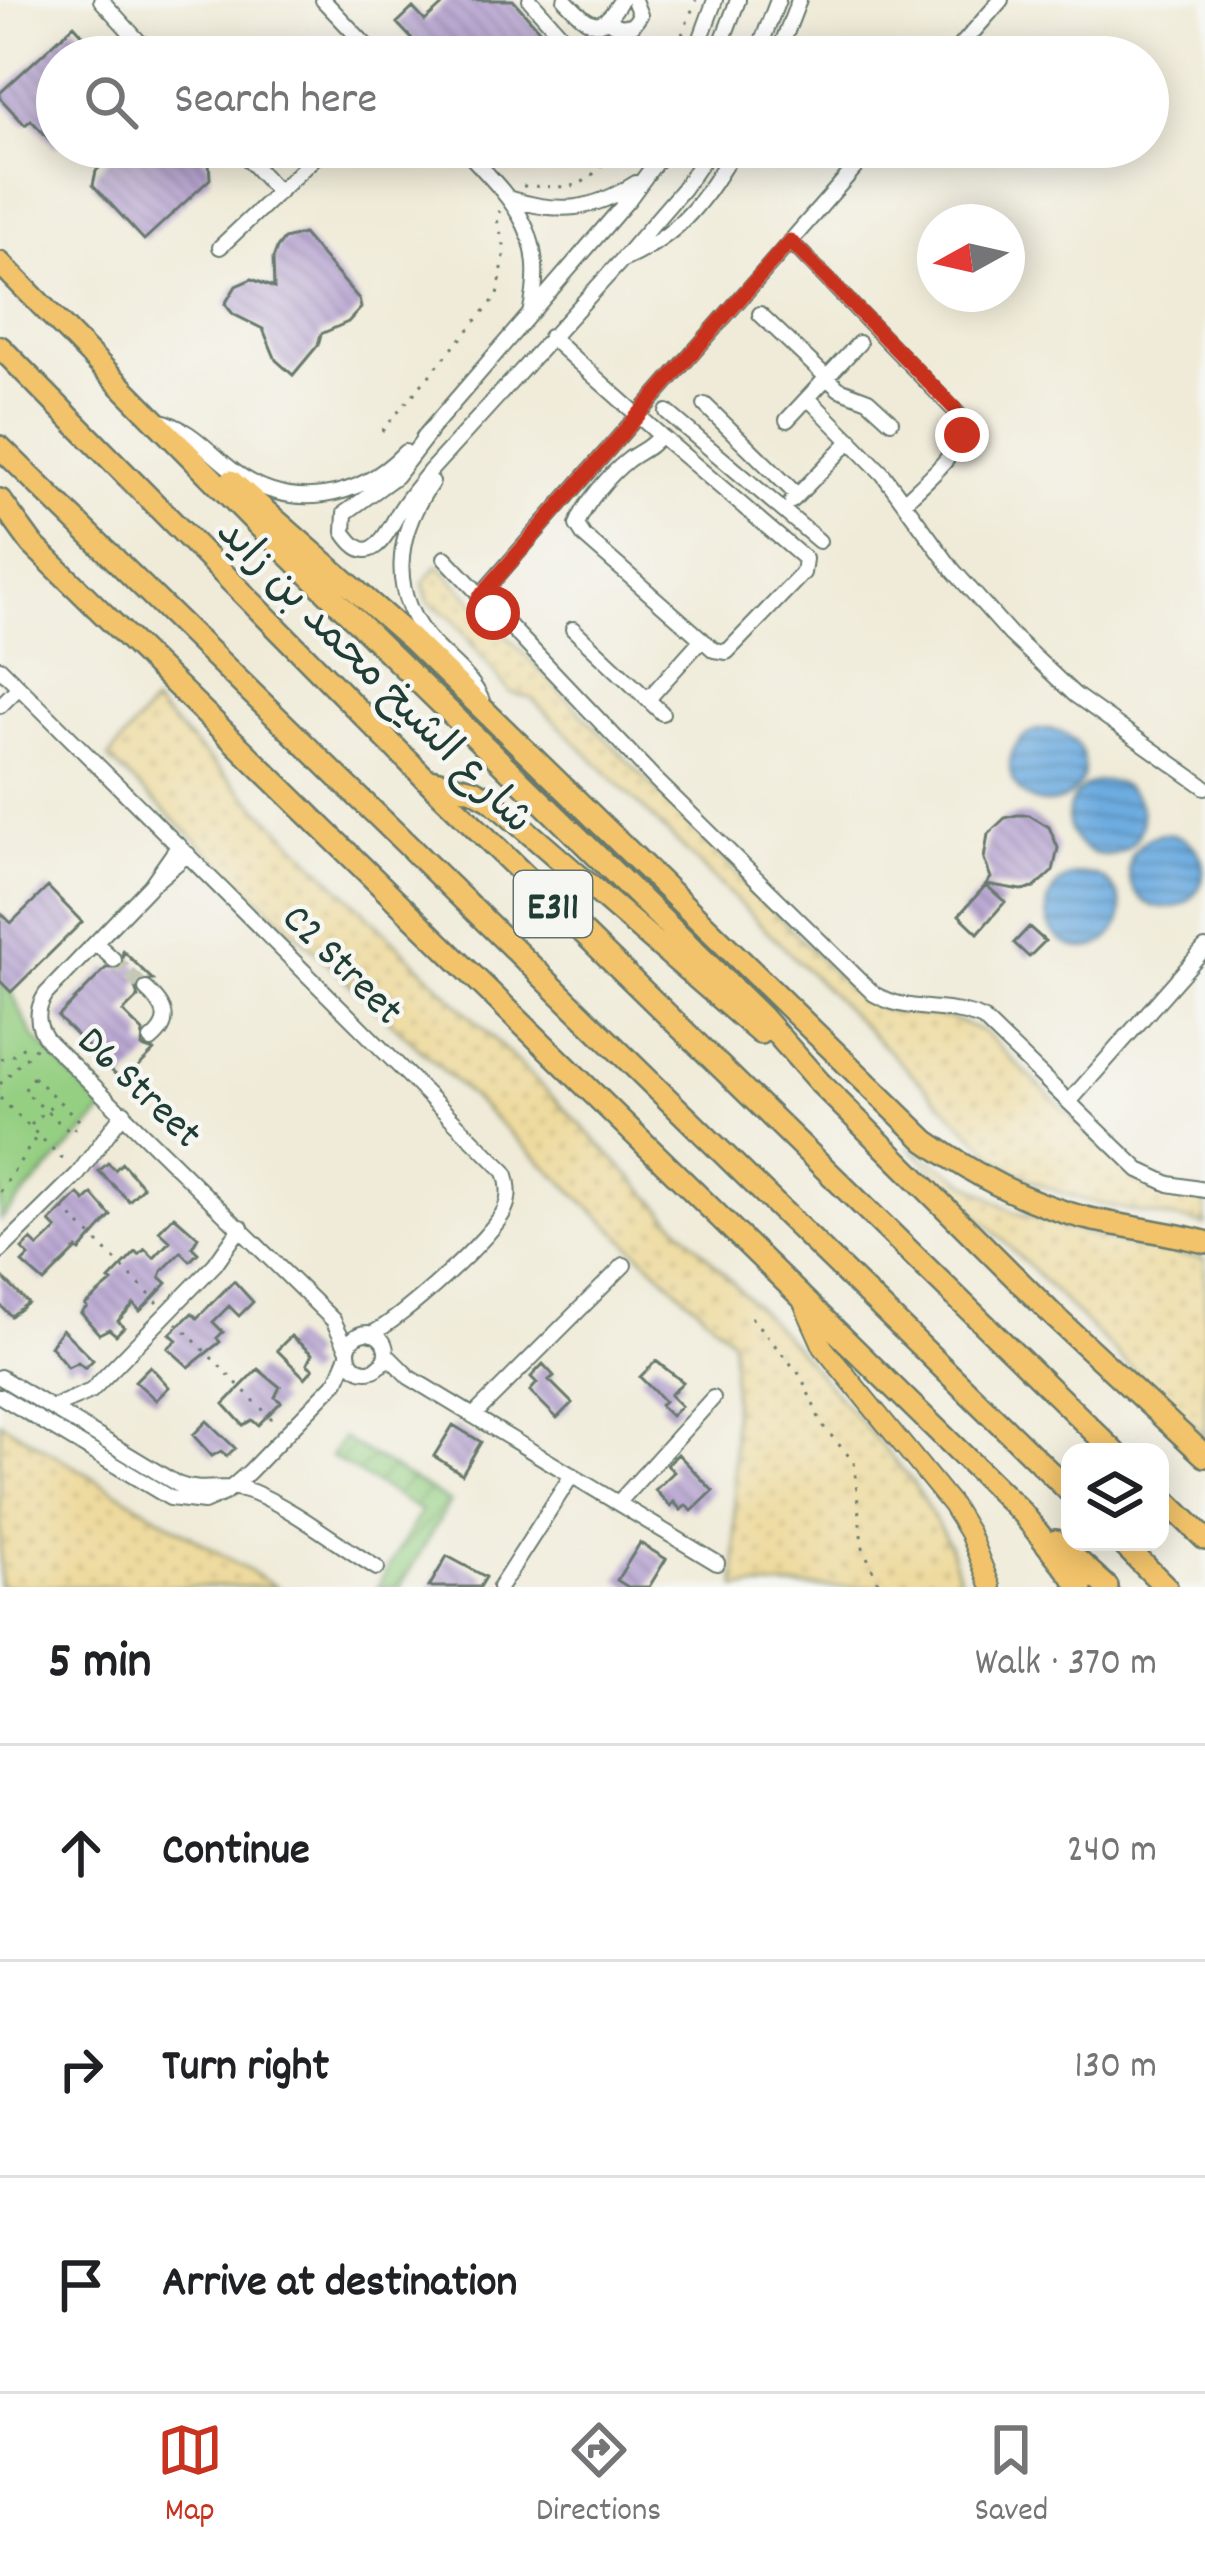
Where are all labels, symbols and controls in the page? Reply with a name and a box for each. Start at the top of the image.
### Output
search box [36,36,1169,168]
icon: search [78,69,144,135]
text: Search here [174,70,377,134]
north arrow [917,204,1025,312]
route end [935,408,989,462]
street label: شارع الشيخ محمد بن زايد [200,506,544,850]
route start [466,586,520,640]
road number: E311 [514,871,592,937]
street label: C2 Street [266,892,415,1041]
street label: D6 Street [61,1015,213,1165]
map controls [1061,1443,1169,1551]
button: layers [1061,1443,1169,1551]
text: 5 min [48,1629,151,1701]
text: Walk · 370 m [975,1638,1157,1693]
icon: ahead [48,1820,114,1886]
text: Continue [162,1821,310,1885]
text: 240 m [1067,1825,1157,1880]
icon: right [48,2036,114,2102]
text: Turn right [162,2037,329,2101]
text: 130 m [1074,2041,1157,2096]
icon: arrive [48,2252,114,2318]
text: Arrive at destination [162,2253,517,2317]
tab: Map [157,2417,223,2536]
tab: Directions [536,2417,661,2536]
tab: Saved [975,2417,1048,2536]

